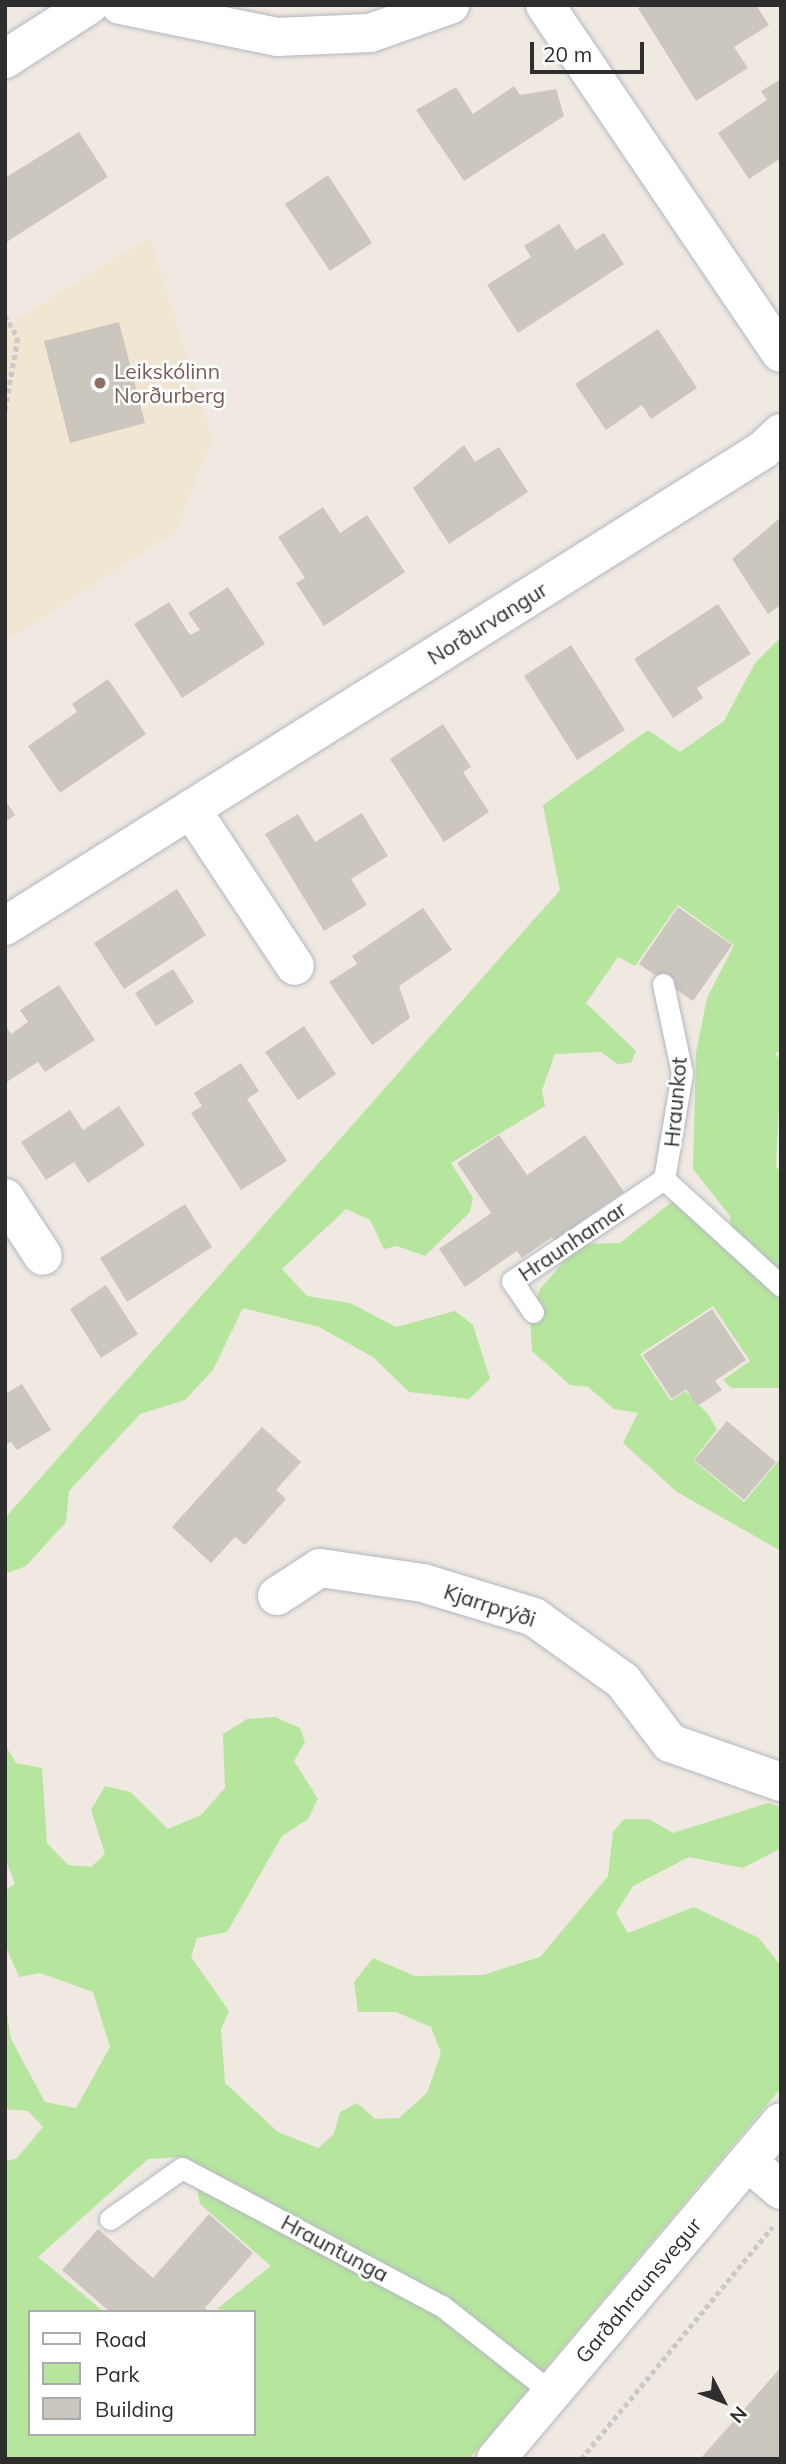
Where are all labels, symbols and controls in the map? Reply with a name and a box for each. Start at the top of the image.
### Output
scale bar [534,28,648,72]
text: 20 m [543,41,592,67]
place label: Leikskólinn Norðurberg [114,358,225,408]
marker: Leikskólinn Norðurberg [92,375,108,391]
street label: Norðurvangur [423,576,551,670]
street label: Hraunkot [659,1056,691,1148]
street label: Hraunhamar [513,1196,631,1286]
street label: Kjarrprýði [441,1578,539,1632]
street label: Hrauntunga [277,2209,393,2287]
street label: Garðahraunsvegur [570,2212,706,2368]
legend [28,2310,256,2436]
text: Road [95,2326,146,2352]
text: Park [95,2361,139,2387]
north arrow [688,2366,758,2436]
text: Building [95,2396,174,2422]
text: N [725,2402,752,2428]

